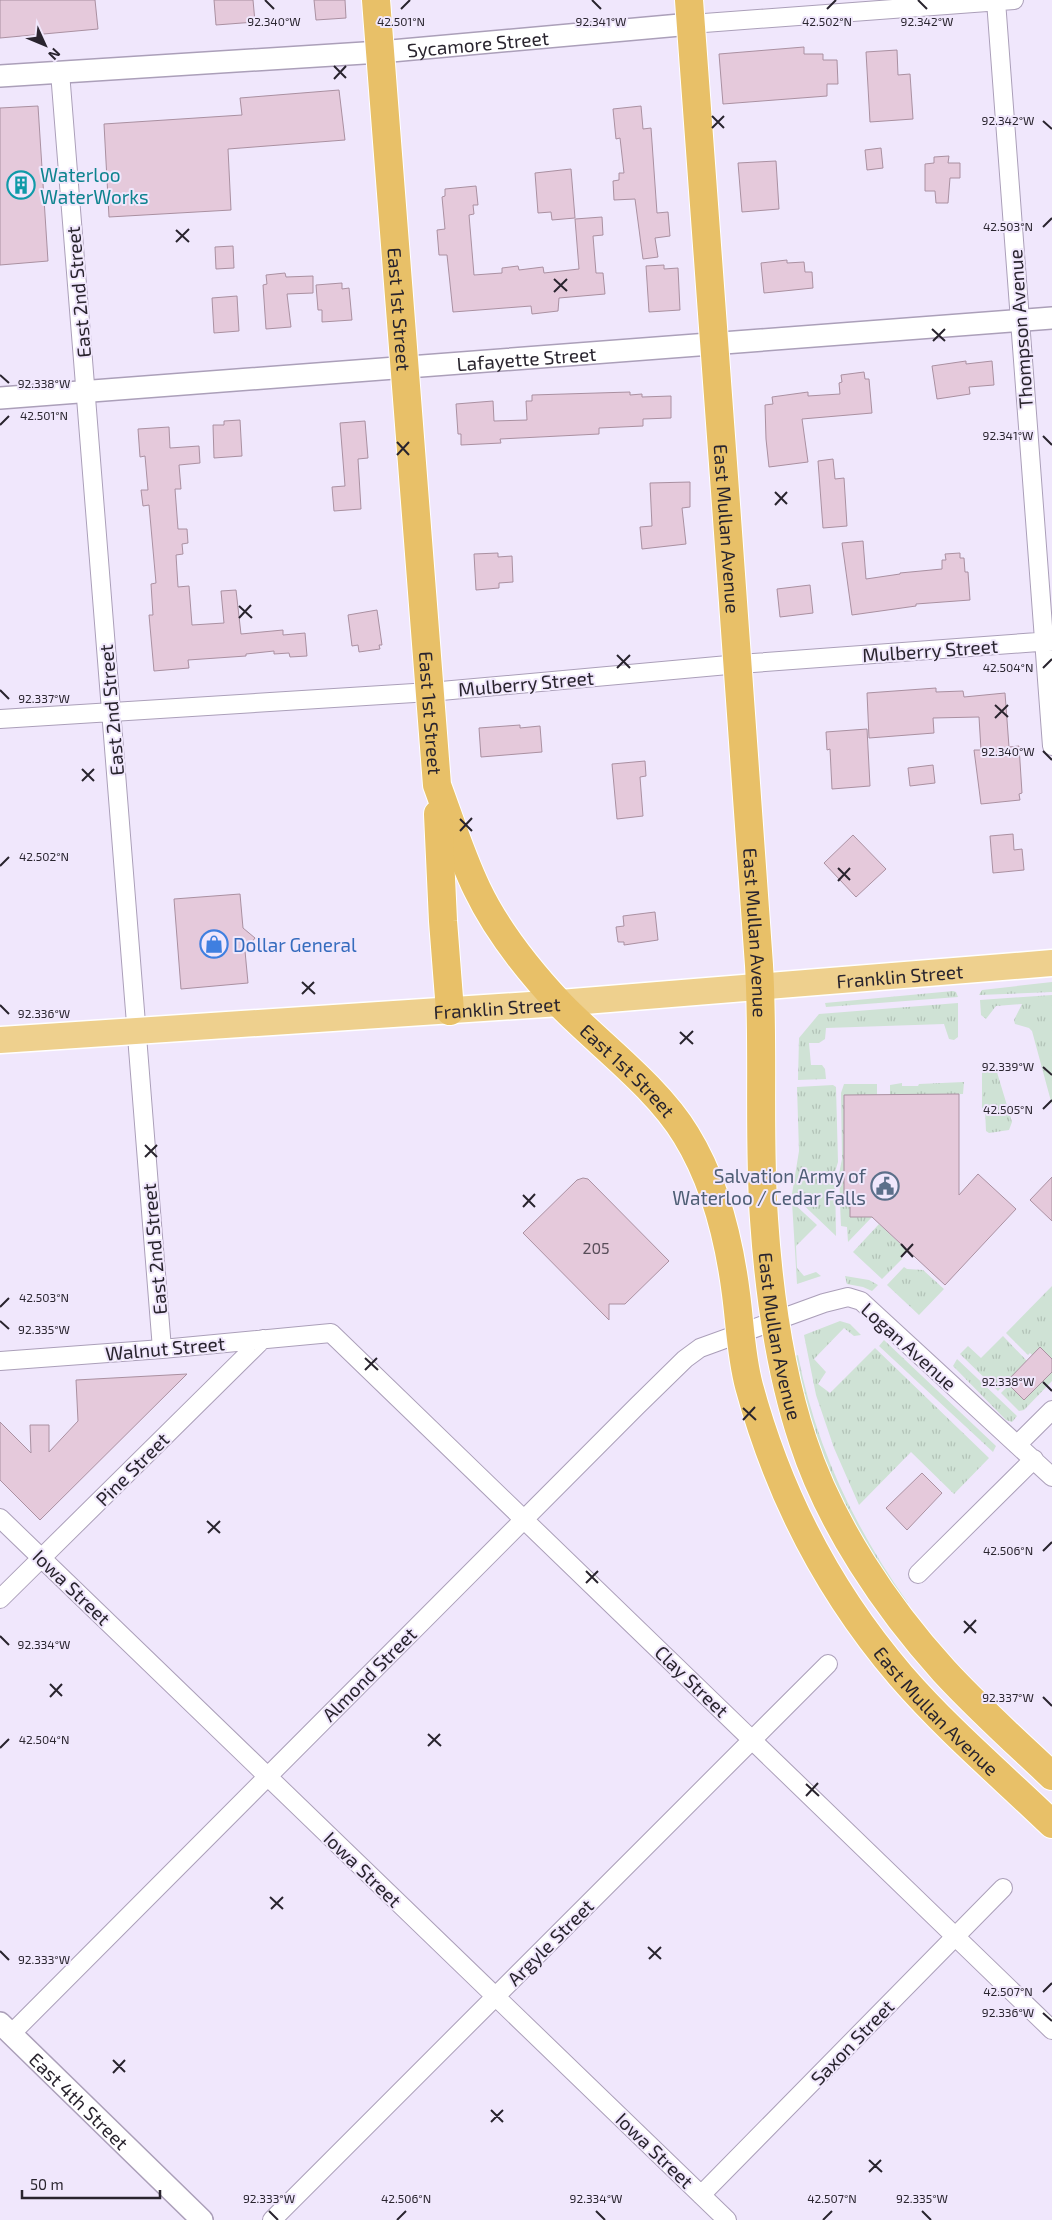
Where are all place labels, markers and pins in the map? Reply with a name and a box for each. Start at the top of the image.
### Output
place label: Waterloo WaterWorks [40,163,149,208]
building icon: Waterloo WaterWorks [6,170,36,200]
shop icon: Dollar General [199,929,229,959]
place label: Dollar General [233,933,357,956]
place label: Salvation Army of Waterloo / Cedar Falls [672,1164,867,1209]
public building icon: Salvation Army of Waterloo / Cedar Falls [870,1171,900,1201]

